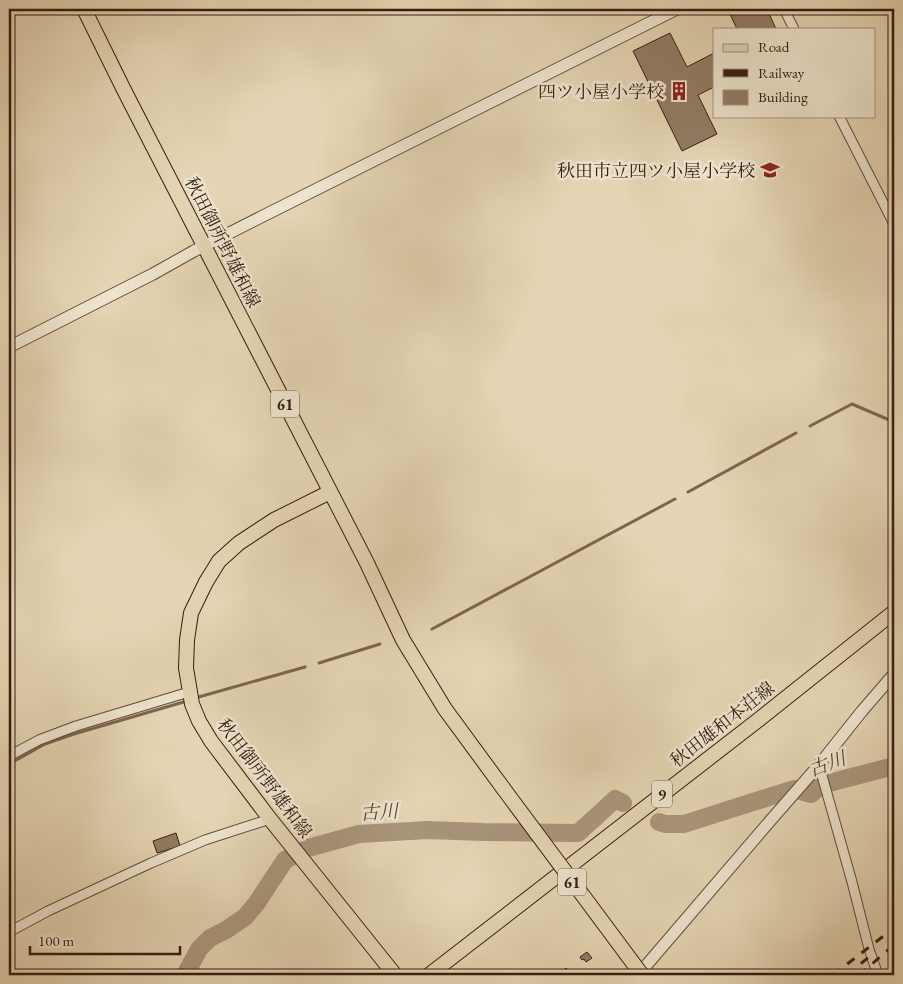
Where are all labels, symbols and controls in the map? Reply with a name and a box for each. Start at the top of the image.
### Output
legend [713,28,876,118]
text: Road [758,37,790,56]
text: Railway [758,63,805,82]
place label: 四ツ小屋小学校 [538,80,664,103]
building icon: 四ツ小屋小学校 [668,80,690,102]
text: Building [758,87,808,106]
place label: 秋田市立四ツ小屋小学校 [557,159,755,182]
school or university icon: 秋田市立四ツ小屋小学校 [759,159,781,181]
street label: 秋田御所野雄和線 [180,173,266,311]
road number: 61 [271,390,299,418]
street label: 秋田雄和本荘線 [665,676,779,772]
street label: 秋田御所野雄和線 [212,714,318,842]
water label: 古川 [805,745,851,782]
road number: 9 [652,781,672,808]
water label: 古川 [359,798,401,826]
road number: 61 [558,869,586,896]
scale bar [30,924,180,956]
text: 100 m [38,931,75,950]

